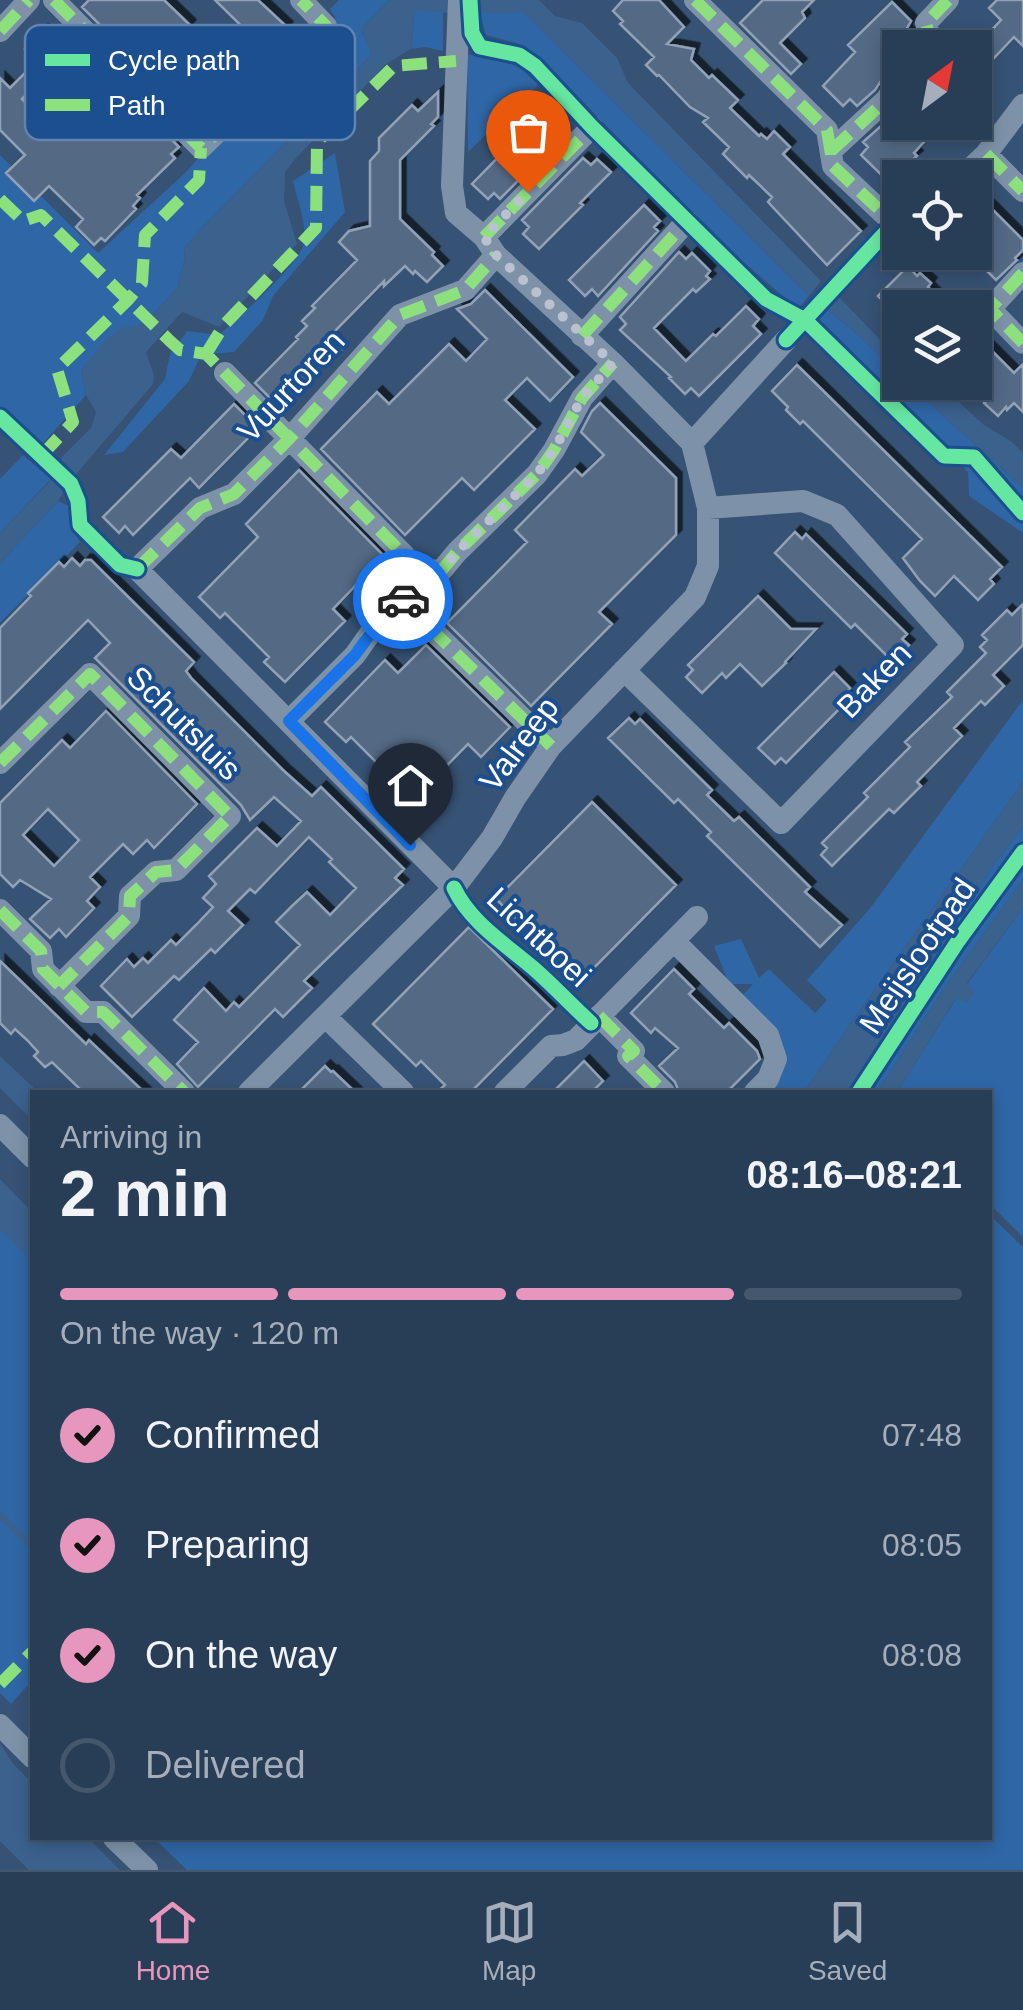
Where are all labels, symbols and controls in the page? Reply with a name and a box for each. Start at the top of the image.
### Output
legend [25,25,355,140]
north arrow [882,30,992,140]
map controls [882,30,992,400]
text: Cycle path [108,45,240,76]
text: Path [108,90,166,121]
pin [486,90,571,193]
icon: bag [501,105,556,160]
button: locate [882,160,992,270]
button: layers [882,290,992,400]
street label: Vuurtoren [230,323,352,449]
courier [353,549,453,649]
icon: car [376,572,431,627]
street label: Baken [830,635,918,725]
street label: Schutsluis [120,659,248,787]
street label: Valreep [472,690,566,798]
pin [368,743,453,846]
icon: home [383,758,438,813]
street label: Meijslootpad [852,871,982,1041]
street label: Lichtboei [480,880,598,994]
text: Arriving in [60,1119,202,1155]
text: 08:16–08:21 [746,1154,962,1196]
text: 2 min [60,1157,230,1230]
text: On the way · 120 m [60,1315,339,1351]
icon: check [60,1408,115,1463]
text: Confirmed [145,1414,320,1456]
text: 07:48 [882,1417,962,1453]
icon: check [60,1518,115,1573]
text: Preparing [145,1524,310,1566]
text: 08:05 [882,1527,962,1563]
icon: check [60,1628,115,1683]
text: On the way [145,1634,337,1676]
text: 08:08 [882,1637,962,1673]
text: Delivered [145,1744,306,1786]
tab: Home [136,1895,210,1987]
tab: Map [482,1895,537,1987]
tab: Saved [808,1895,887,1987]

